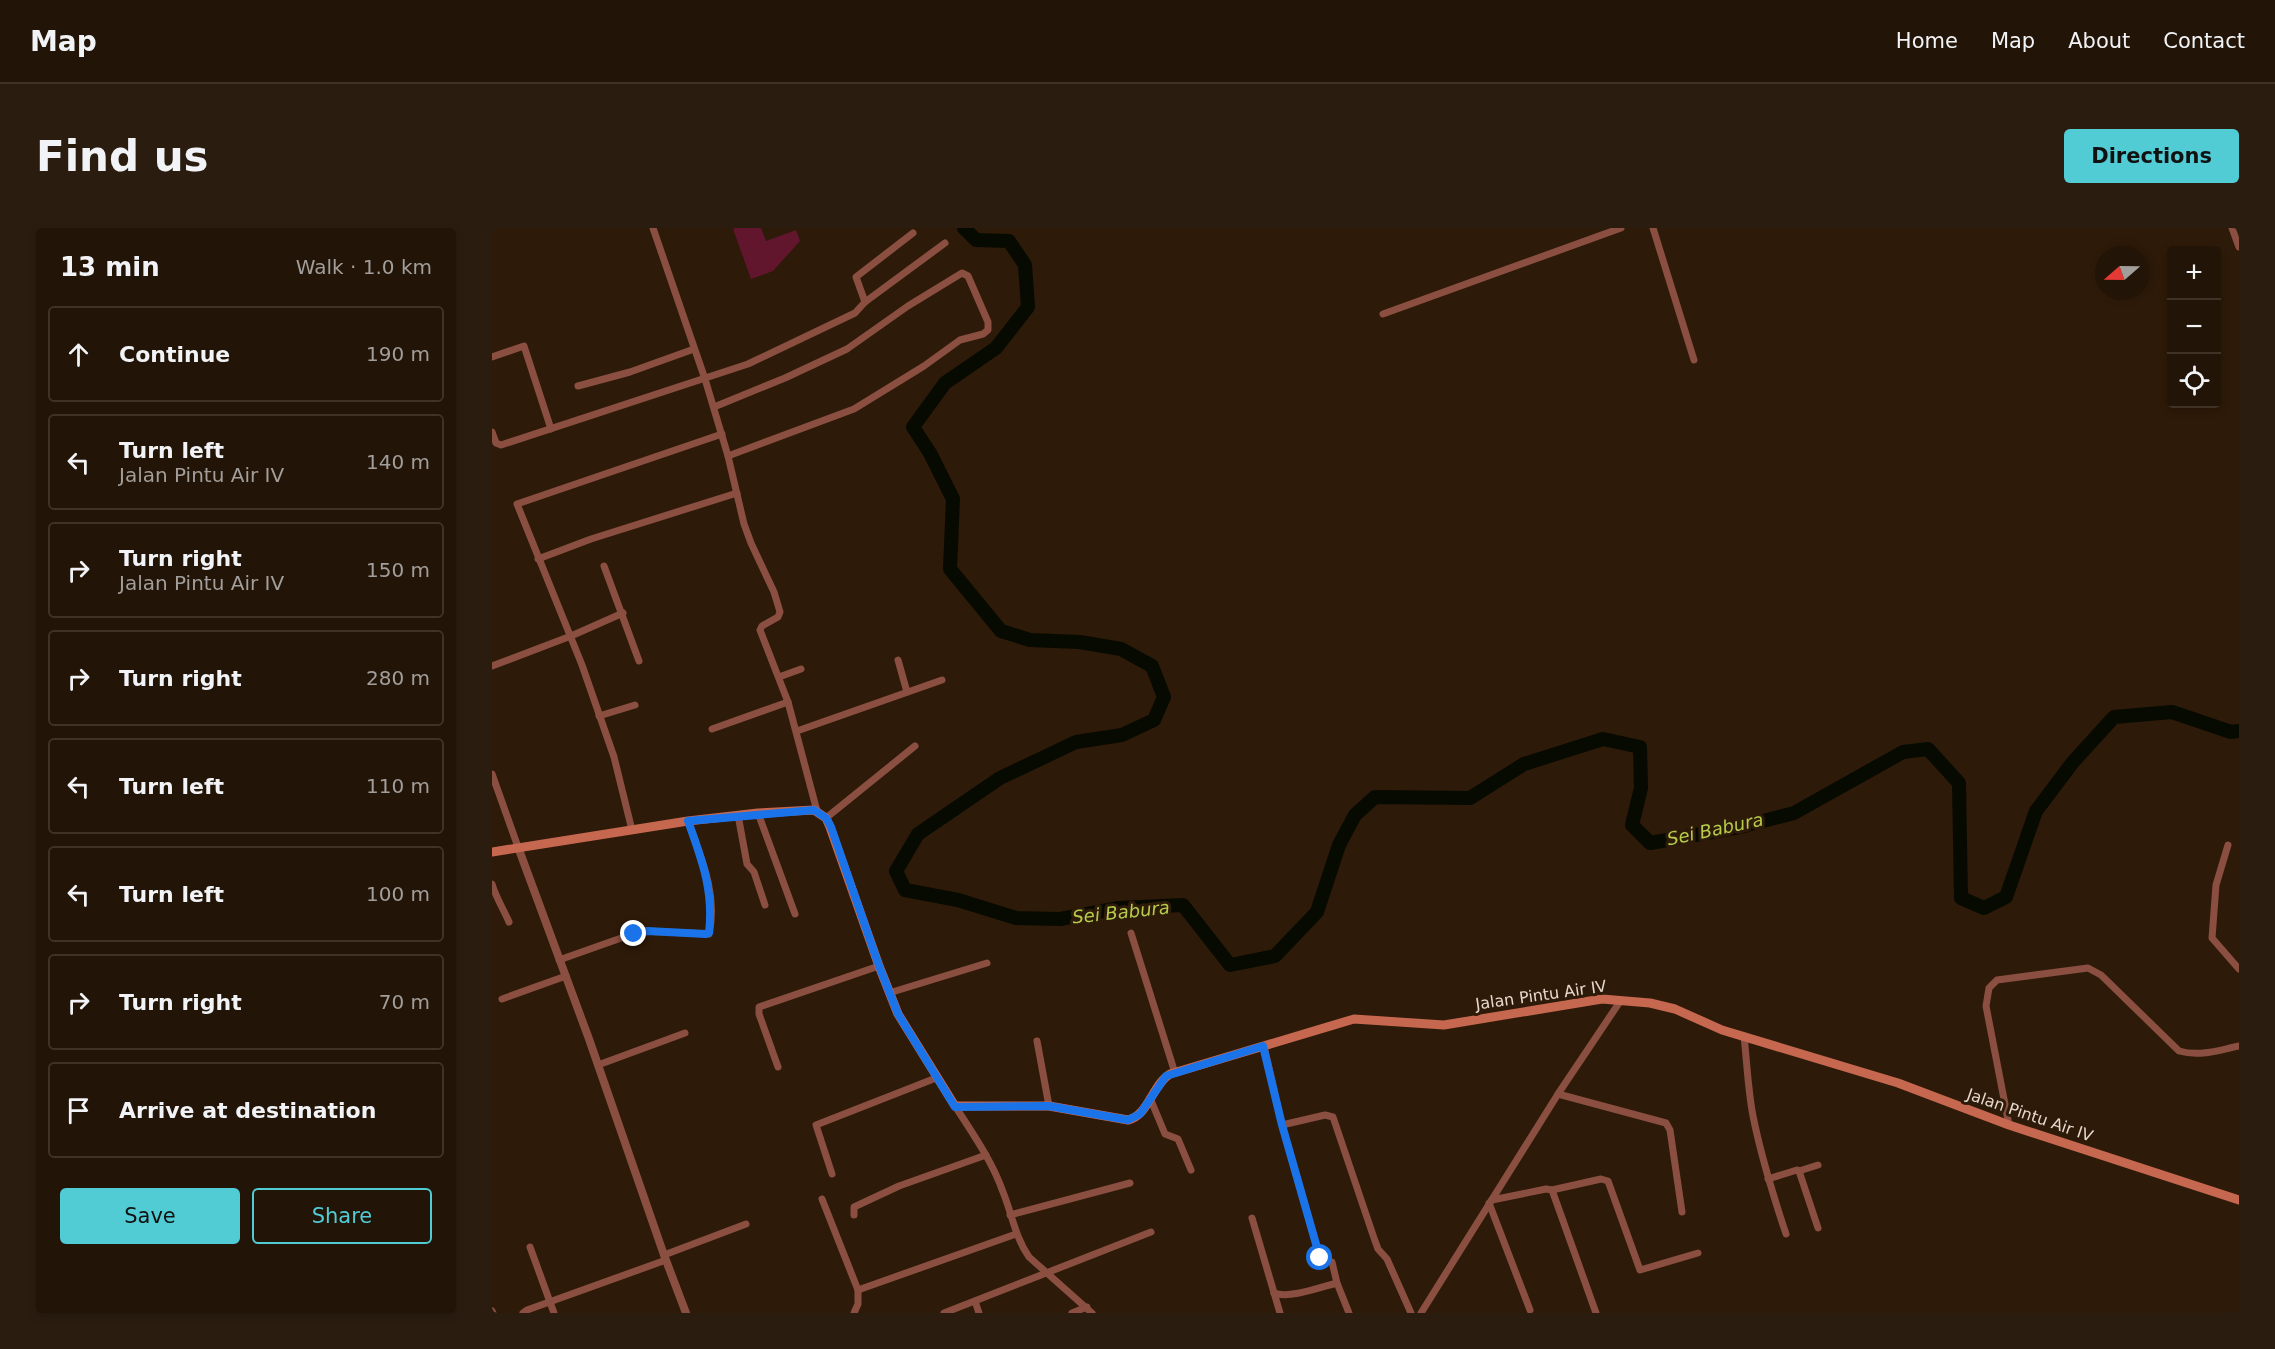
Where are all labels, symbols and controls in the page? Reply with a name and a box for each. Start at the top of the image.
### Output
text: Map [30,25,97,58]
text: Home [1896,29,1958,53]
text: Map [1991,29,2035,53]
text: About [2068,29,2130,53]
text: Contact [2163,29,2245,53]
button: Directions [2064,129,2239,183]
text: Find us [36,132,209,181]
north arrow [2095,246,2149,300]
map controls [2167,246,2221,408]
button: + [2167,246,2221,300]
text: 13 min [60,252,160,282]
text: Walk · 1.0 km [296,255,432,279]
button: − [2167,300,2221,354]
icon: ahead [62,338,95,371]
text: Continue [119,342,230,367]
text: 190 m [366,342,430,366]
button: locate [2167,354,2221,408]
text: Turn left [119,438,224,463]
icon: left [62,446,95,479]
text: 140 m [366,450,430,474]
text: Jalan Pintu Air IV [119,463,284,487]
text: Turn right [119,546,242,571]
icon: right [62,554,95,587]
text: 150 m [366,558,430,582]
text: Jalan Pintu Air IV [119,571,284,595]
icon: right [62,662,95,695]
text: Turn right [119,666,242,691]
text: 280 m [366,666,430,690]
icon: left [62,770,95,803]
text: Turn left [119,774,224,799]
text: 110 m [366,774,430,798]
water label: Sei Babura [1665,809,1765,849]
icon: left [62,878,95,911]
text: Turn left [119,882,224,907]
text: 100 m [366,882,430,906]
water label: Sei Babura [1071,896,1171,928]
route end [620,920,646,946]
street label: Jalan Pintu Air IV [1473,976,1608,1014]
icon: right [62,986,95,1019]
text: Turn right [119,990,242,1015]
text: 70 m [379,990,430,1014]
street label: Jalan Pintu Air IV [1964,1084,2096,1146]
icon: arrive [62,1094,95,1127]
text: Arrive at destination [119,1098,376,1123]
button: Save [60,1188,240,1244]
button: Share [252,1188,432,1244]
route start [1306,1244,1332,1270]

